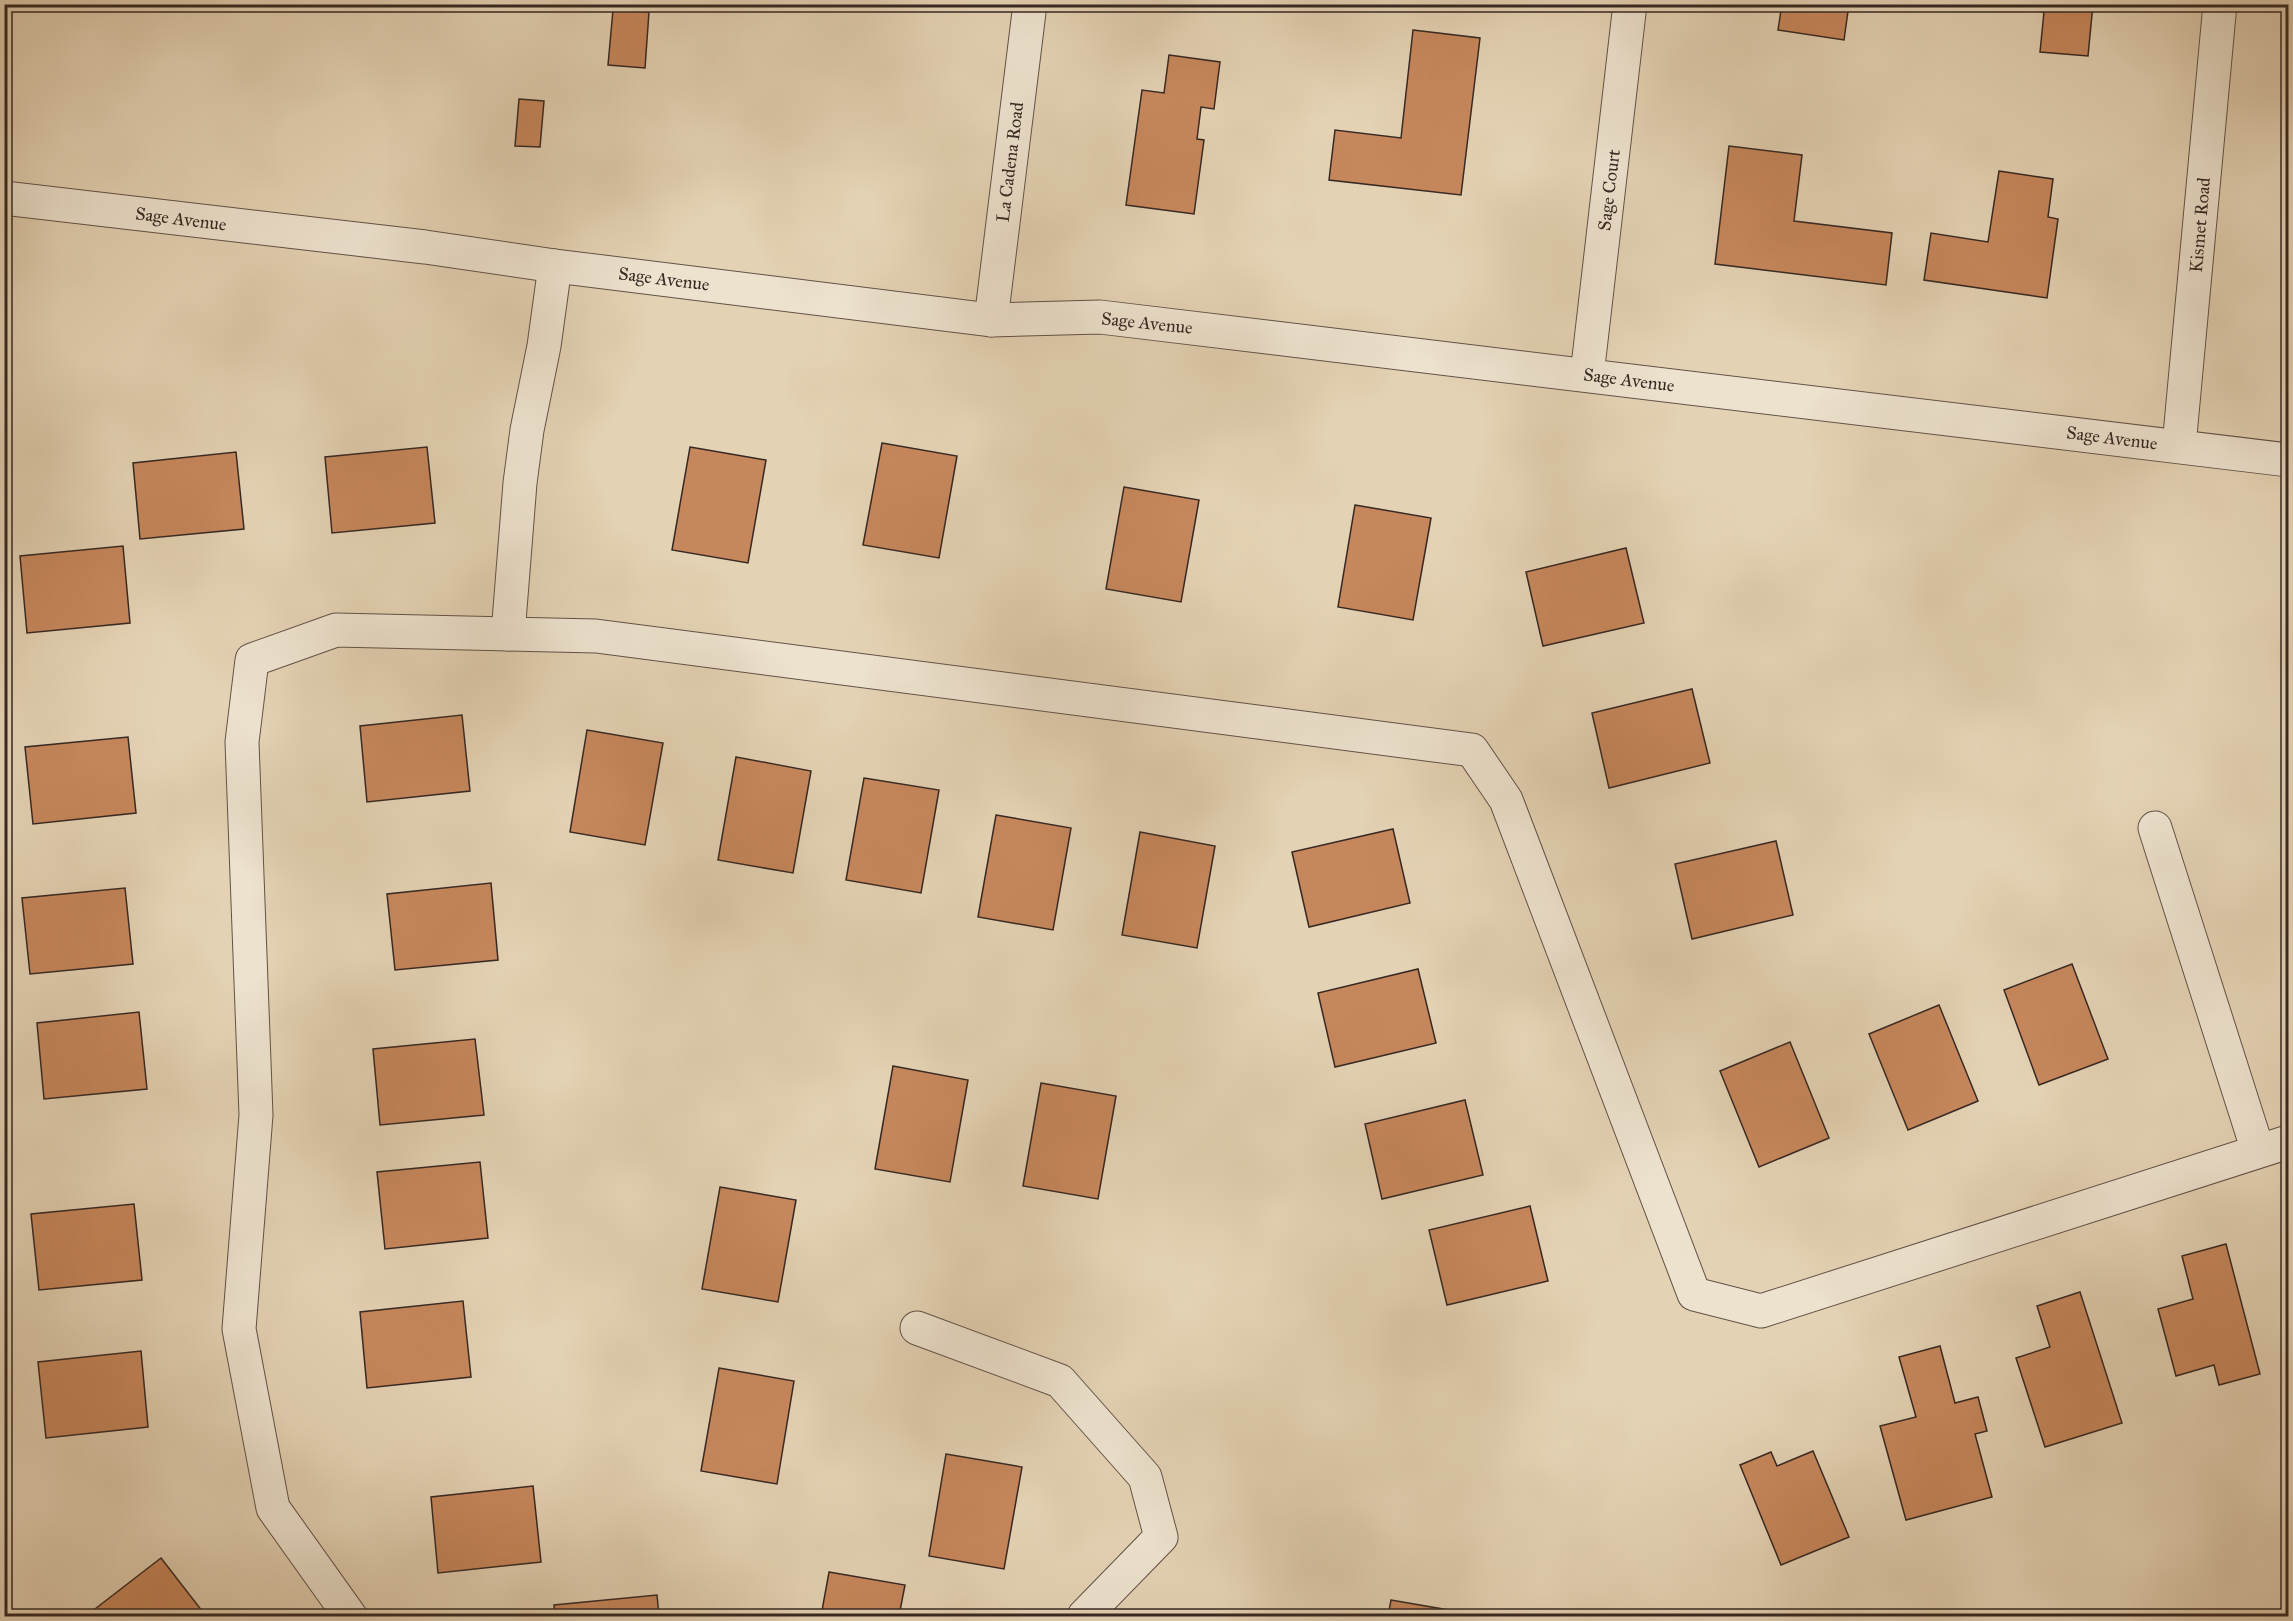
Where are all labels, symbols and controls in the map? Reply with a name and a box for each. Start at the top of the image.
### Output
street label: La Cadena Road [992,101,1028,223]
street label: Sage Court [1593,147,1626,232]
street label: Kismet Road [2185,176,2215,274]
street label: Sage Avenue [134,202,228,237]
street label: Sage Avenue [617,262,711,297]
street label: Sage Avenue [1100,307,1194,340]
street label: Sage Avenue [1582,363,1676,398]
street label: Sage Avenue [2065,421,2159,456]

